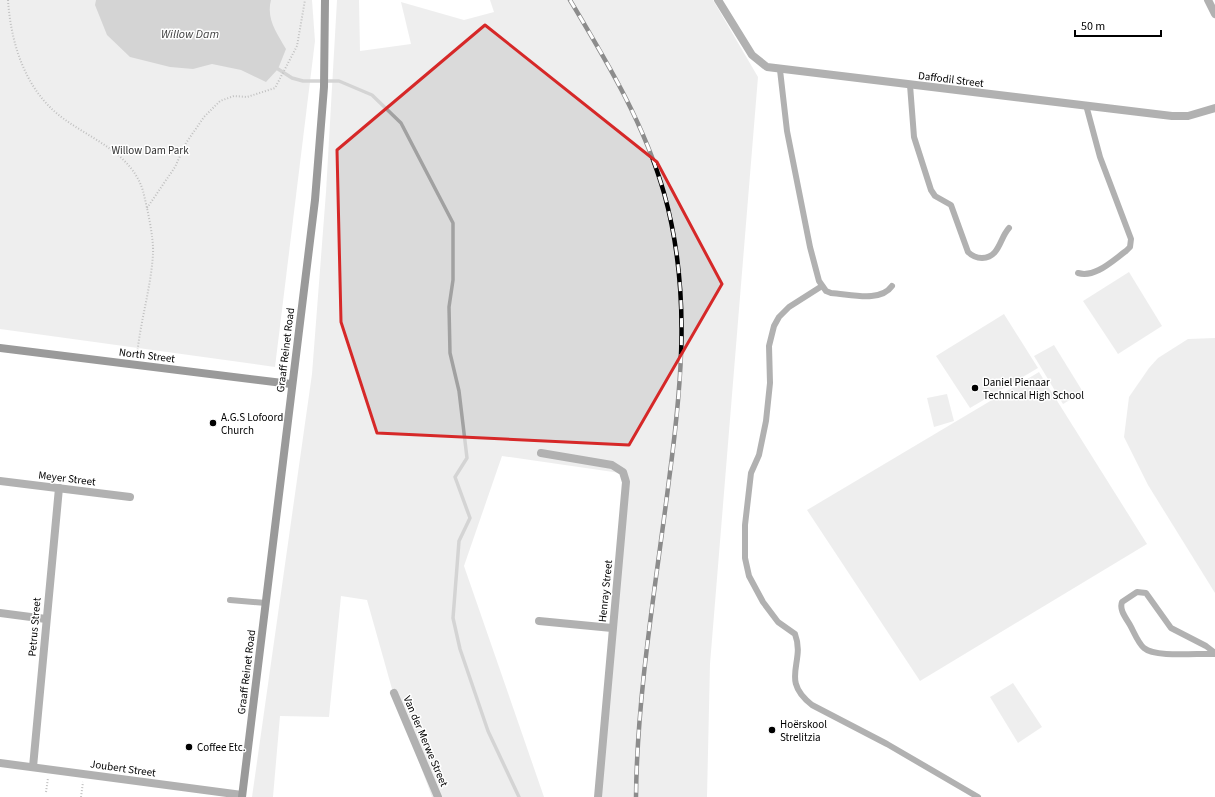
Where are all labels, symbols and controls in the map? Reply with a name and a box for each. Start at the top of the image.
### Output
scale bar [1075,12,1161,38]
text: 50 m [1081,18,1105,35]
water label: Willow Dam [161,26,219,43]
street label: Daffodil Street [917,68,985,91]
park label: Willow Dam Park [111,143,189,158]
street label: Graaff Reinet Road [273,307,298,393]
street label: North Street [118,345,176,366]
place label: Daniel Pienaar Technical High School [983,375,1084,403]
marker: Daniel Pienaar Technical High School [970,383,980,393]
place label: A.G.S Lofoord Church [221,410,283,438]
marker: A.G.S Lofoord Church [208,418,218,428]
street label: Meyer Street [37,468,97,489]
street label: Henray Street [595,559,616,623]
street label: Petrus Street [24,597,45,657]
street label: Graaff Reinet Road [234,629,259,715]
street label: Van der Merwe Street [400,693,452,789]
place label: Hoërskool Strelitzia [780,717,827,745]
marker: Hoërskool Strelitzia [767,725,777,735]
place label: Coffee Etc. [197,740,246,755]
marker: Coffee Etc. [184,742,194,752]
street label: Joubert Street [89,756,157,781]

